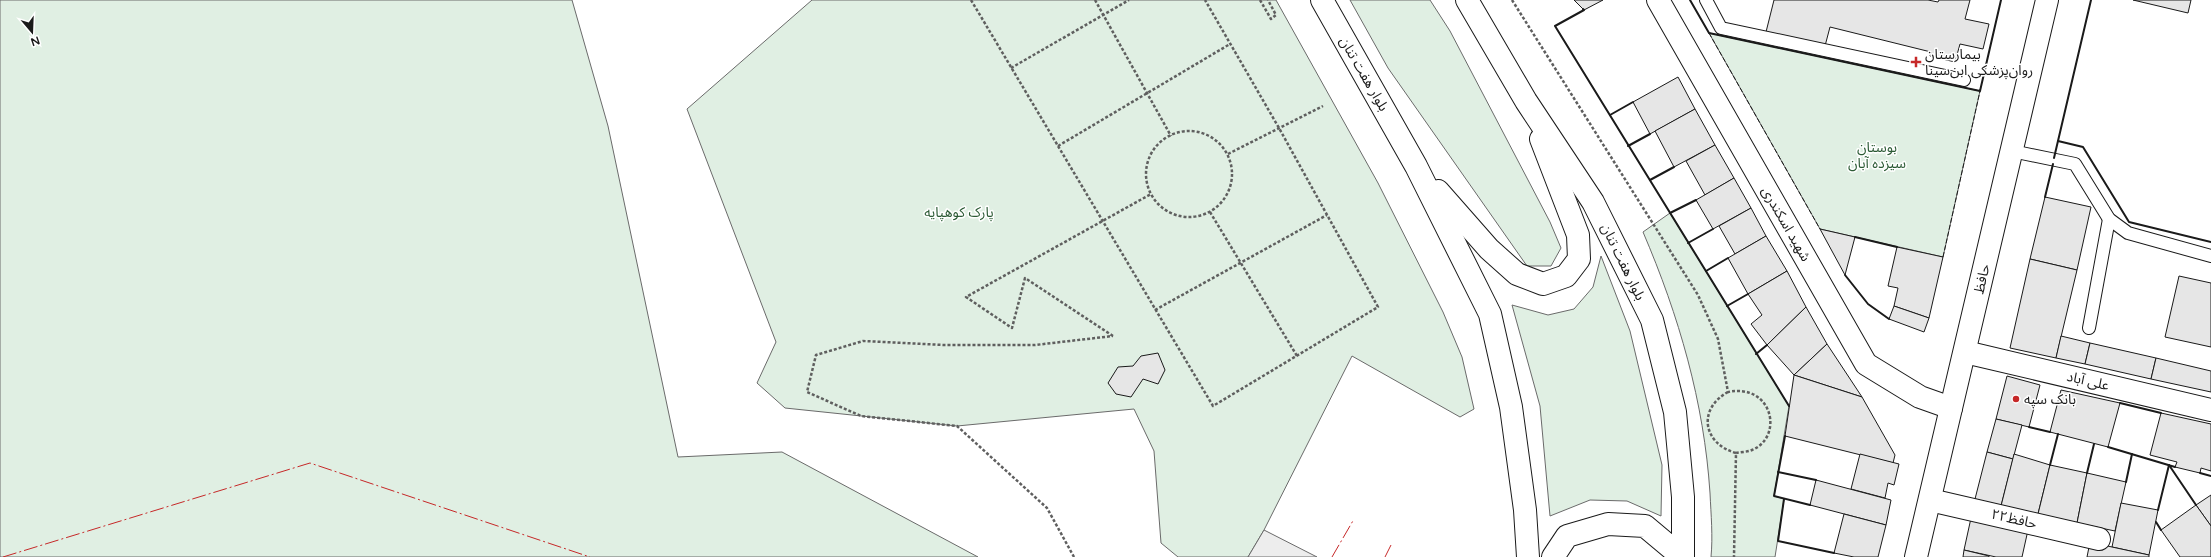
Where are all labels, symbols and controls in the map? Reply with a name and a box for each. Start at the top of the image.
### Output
north arrow [12,12,52,52]
text: N [29,33,41,49]
street label: بلوار هفت تنان [1336,34,1392,114]
place label: بیمارستان روان‌پزشکی ابن‌سینا [1925,46,2033,80]
marker: بیمارستان روان‌پزشکی ابن‌سینا [1910,56,1922,68]
park label: بوستان سیزده آبان [1848,139,1906,172]
street label: شهید اسکندری [1758,183,1814,265]
park label: پارک کوهپایه [924,204,994,222]
street label: بلوار هفت تنان [1597,221,1649,303]
street label: حافظ [1970,262,1994,296]
street label: علی آباد [2065,368,2111,394]
place label: بانک سپه [2024,391,2076,409]
marker: بانک سپه [2011,394,2021,404]
street label: حافظ۲۲ [1990,506,2038,532]

